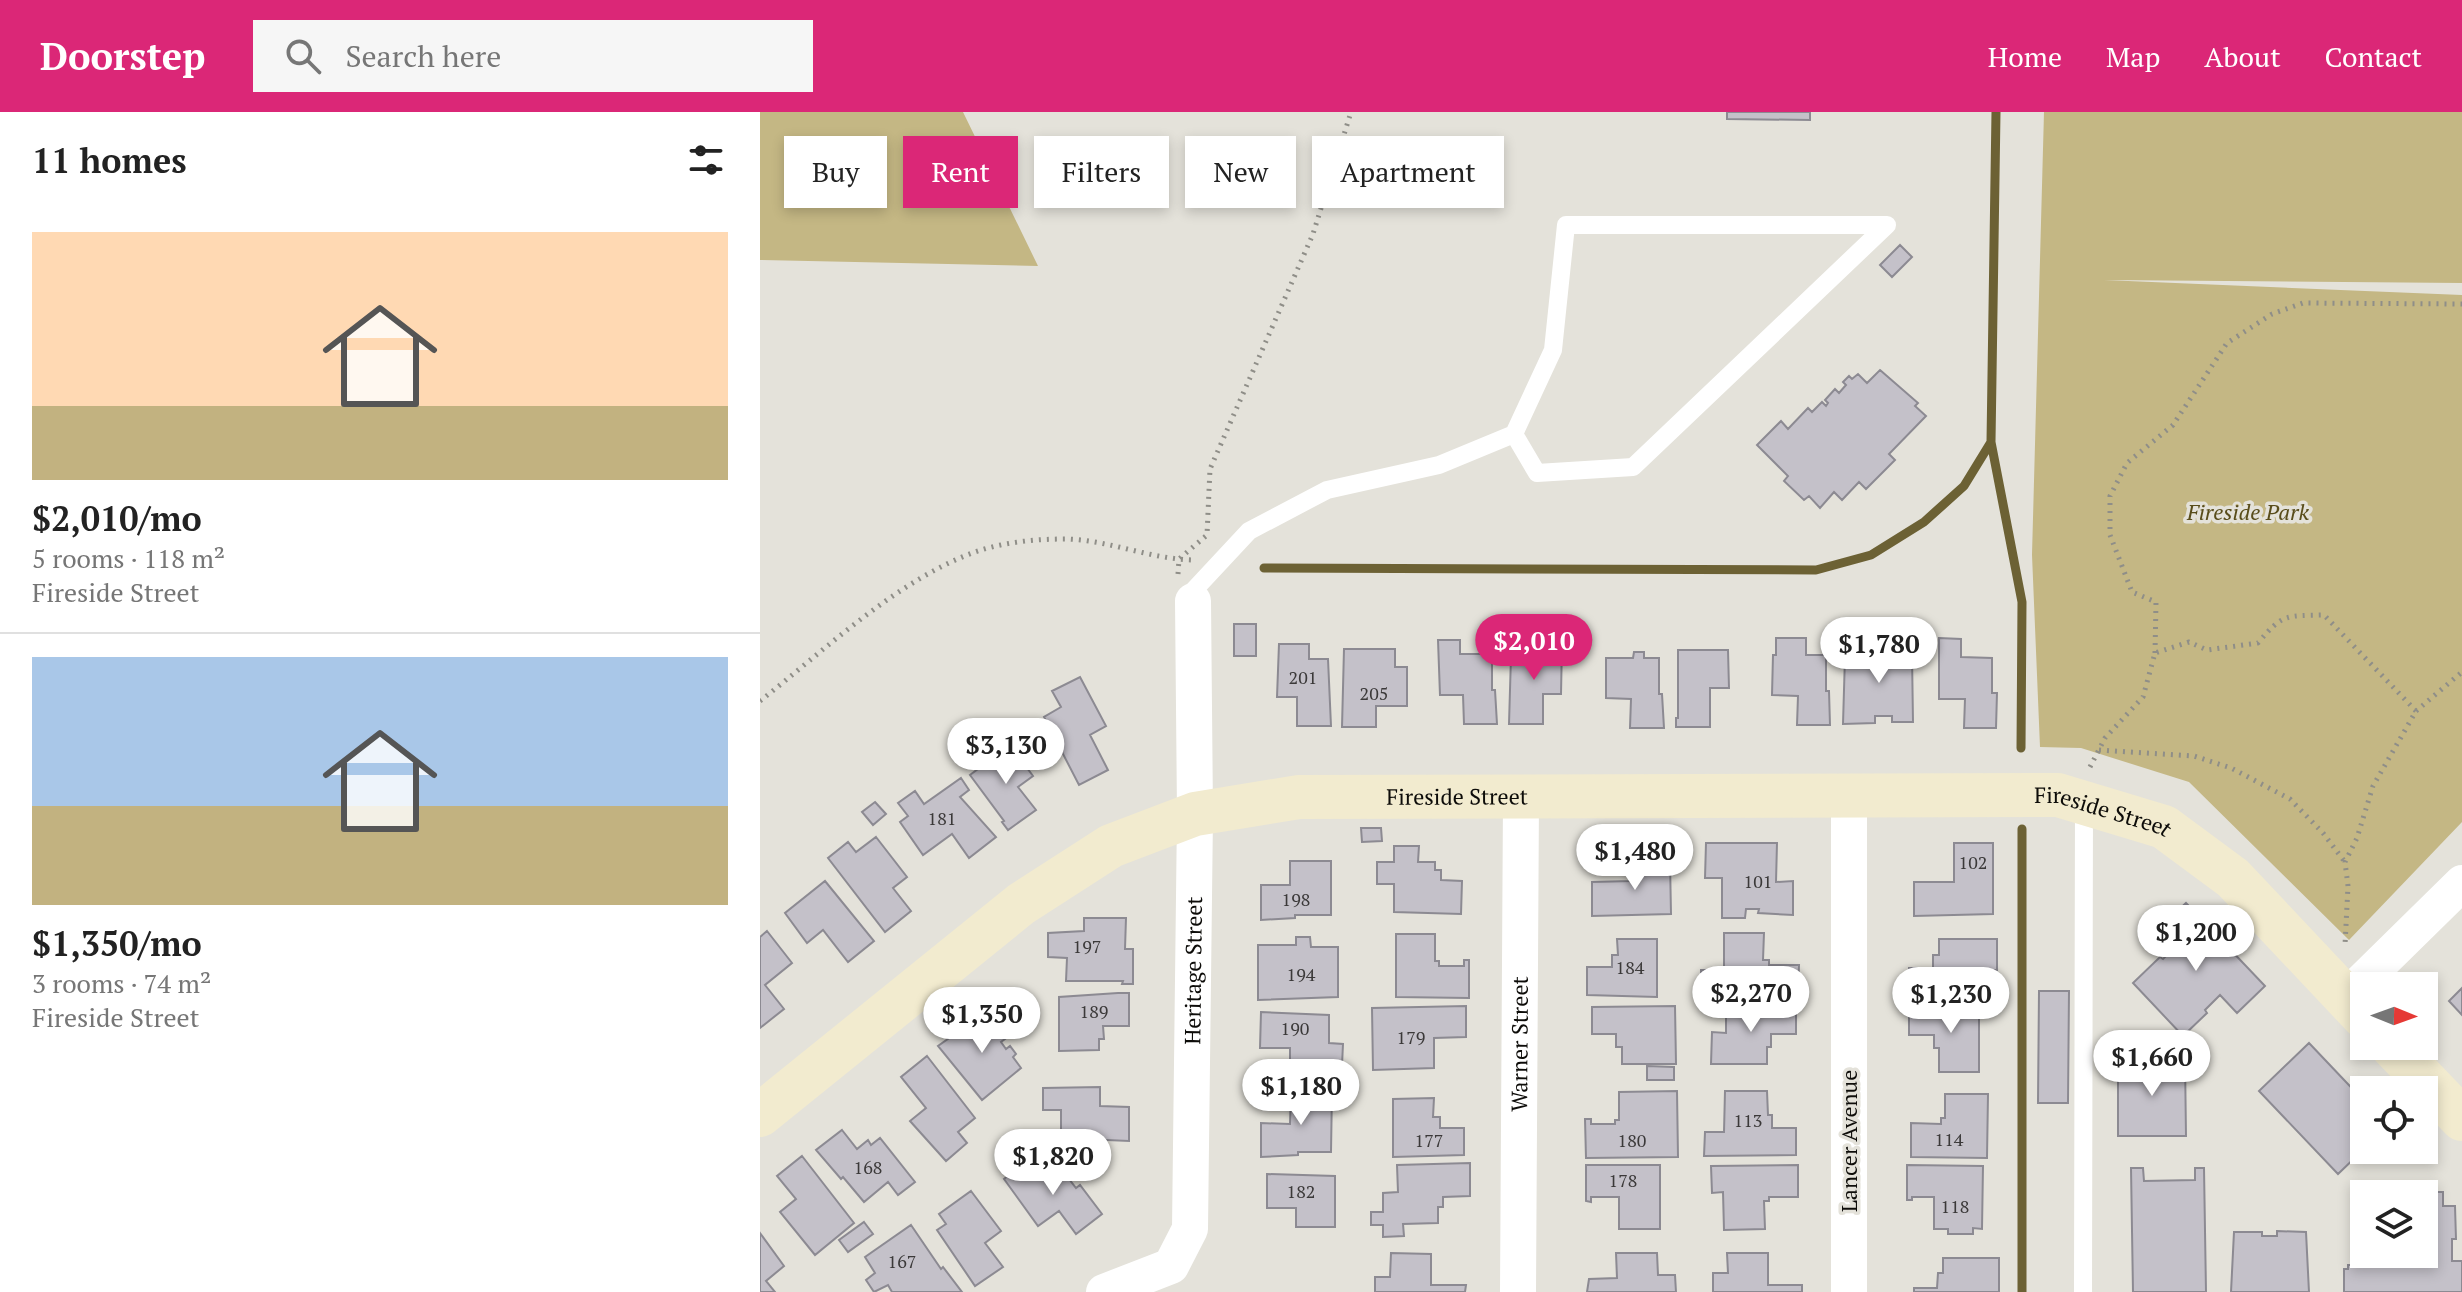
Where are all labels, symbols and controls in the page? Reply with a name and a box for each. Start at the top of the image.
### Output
search box [253,20,813,92]
text: Doorstep [40,31,205,81]
icon: search [281,34,325,78]
text: Search here [345,36,501,76]
text: Home [1988,38,2062,75]
text: Map [2106,38,2160,75]
text: About [2204,38,2281,75]
text: Contact [2325,38,2422,75]
chip: Buy [784,136,887,208]
chip: Rent [903,136,1018,208]
chip: Filters [1034,136,1169,208]
chip: New [1185,136,1296,208]
chip: Apartment [1312,136,1504,208]
text: 11 homes [32,138,187,183]
icon: filters [684,138,728,182]
icon: home [308,284,452,428]
text: $2,010/mo [32,496,202,541]
park label: Fireside Park [2186,497,2309,526]
text: 5 rooms · 118 m² [32,541,225,575]
text: Fireside Street [32,575,199,609]
pin: $2,010 [1469,614,1599,682]
pin: $1,780 [1814,617,1944,685]
text: $2,010 [1493,623,1575,657]
text: $1,780 [1838,626,1920,660]
house number: 201 [1289,665,1317,689]
house number: 205 [1360,681,1388,705]
icon: home [308,709,452,853]
pin: $3,130 [941,718,1071,786]
text: $3,130 [965,727,1047,761]
street label: Fireside Street [2034,780,2179,843]
street label: Fireside Street [1386,781,1528,811]
house number: 181 [928,806,956,830]
pin: $1,480 [1570,824,1700,892]
text: $1,480 [1594,833,1676,867]
house number: 102 [1959,850,1987,874]
house number: 101 [1744,869,1772,893]
house number: 198 [1282,887,1310,911]
street label: Heritage Street [1177,896,1208,1045]
pin: $1,200 [2131,905,2261,973]
text: $1,200 [2155,914,2237,948]
text: $1,350/mo [32,921,202,966]
house number: 197 [1073,934,1101,958]
house number: 184 [1616,955,1645,979]
house number: 194 [1287,962,1316,986]
text: 3 rooms · 74 m² [32,966,211,1000]
pin: $2,270 [1686,966,1816,1034]
pin: $1,230 [1886,967,2016,1035]
north arrow [2350,972,2438,1060]
map controls [2350,972,2438,1268]
text: $2,270 [1710,975,1792,1009]
street label: Warner Street [1504,976,1534,1112]
text: $1,230 [1910,976,1992,1010]
pin: $1,350 [917,987,1047,1055]
text: $1,350 [941,996,1023,1030]
house number: 189 [1080,999,1108,1023]
text: Fireside Street [32,1000,199,1034]
house number: 190 [1281,1016,1309,1040]
house number: 179 [1397,1025,1425,1049]
pin: $1,660 [2087,1030,2217,1098]
text: $1,660 [2111,1039,2193,1073]
pin: $1,180 [1236,1059,1366,1127]
text: $1,180 [1260,1068,1342,1102]
street label: Lancer Avenue [1834,1070,1863,1212]
button: locate [2350,1076,2438,1164]
house number: 113 [1734,1108,1762,1132]
house number: 114 [1935,1127,1964,1151]
house number: 177 [1415,1128,1443,1152]
house number: 180 [1618,1128,1646,1152]
pin: $1,820 [988,1129,1118,1197]
text: $1,820 [1012,1138,1094,1172]
house number: 168 [854,1155,882,1179]
house number: 178 [1609,1168,1637,1192]
house number: 182 [1287,1179,1315,1203]
button: layers [2350,1180,2438,1268]
house number: 118 [1941,1194,1969,1218]
house number: 167 [888,1249,916,1273]

